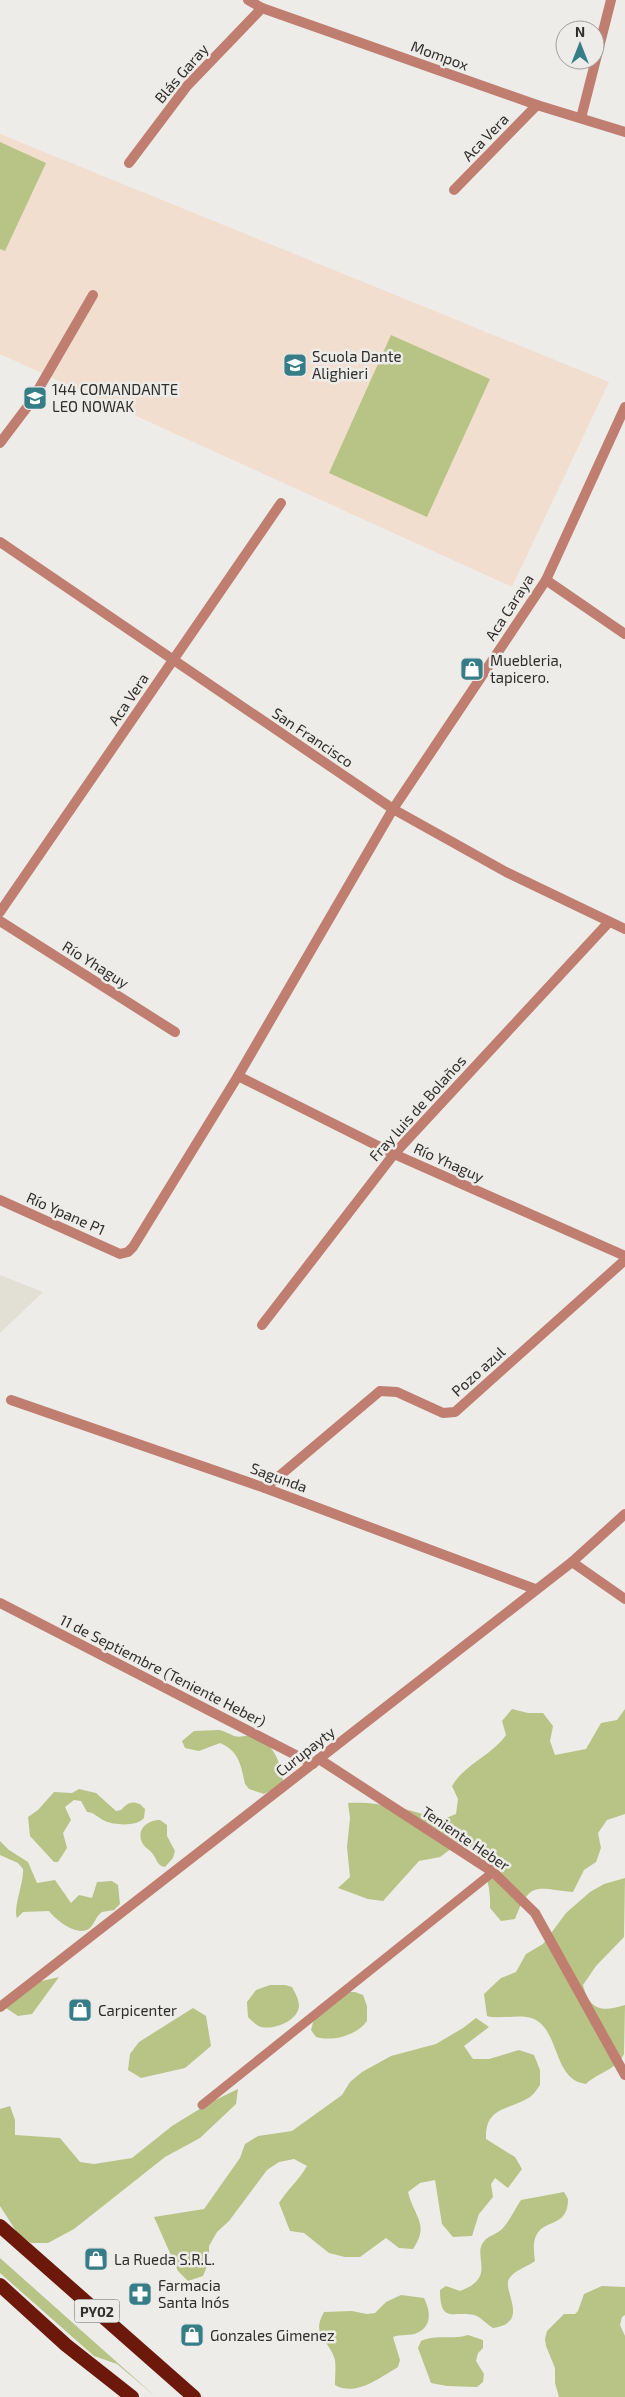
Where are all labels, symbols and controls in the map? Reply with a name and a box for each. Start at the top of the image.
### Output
north arrow [555,20,605,70]
text: N [575,23,585,40]
street label: Mompox [409,36,471,74]
street label: Blás Garay [150,40,212,106]
street label: Aca Vera [458,110,512,164]
place label: Scuola Dante Alighieri [312,347,402,382]
school or university icon: Scuola Dante Alighieri [282,352,308,378]
place label: 144 COMANDANTE LEO NOWAK [52,380,178,415]
school or university icon: 144 COMANDANTE LEO NOWAK [22,385,48,411]
street label: Aca Caraya [481,570,537,644]
place label: Muebleria, tapicero. [490,651,562,686]
shop icon: Muebleria, tapicero. [459,656,485,682]
street label: Aca Vera [104,670,152,728]
street label: San Francisco [269,703,357,771]
street label: Río Yhaguy [60,937,133,991]
street label: Fray luis de Bolaños [365,1051,469,1165]
street label: Río Yhaguy [411,1139,487,1185]
street label: Río Ypane P1 [24,1188,108,1238]
street label: Pozo azul [448,1342,509,1400]
street label: Sagunda [248,1458,310,1496]
street label: 11 de Septiembre (Teniente Heber) [57,1610,269,1730]
street label: Curupayty [272,1722,338,1780]
street label: Teniente Heber [419,1802,513,1874]
shop icon: Carpicenter [67,1997,93,2023]
place label: Carpicenter [98,2001,177,2019]
shop icon: La Rueda S.R.L. [83,2246,109,2272]
place label: La Rueda S.R.L. [114,2250,215,2268]
place label: Farmacia Santa Inós [158,2276,229,2311]
pharmacy icon: Farmacia Santa Inós [127,2281,153,2307]
road number: PY02 [74,2300,120,2322]
shop icon: Gonzales Gimenez [179,2322,205,2348]
place label: Gonzales Gimenez [210,2326,335,2344]

